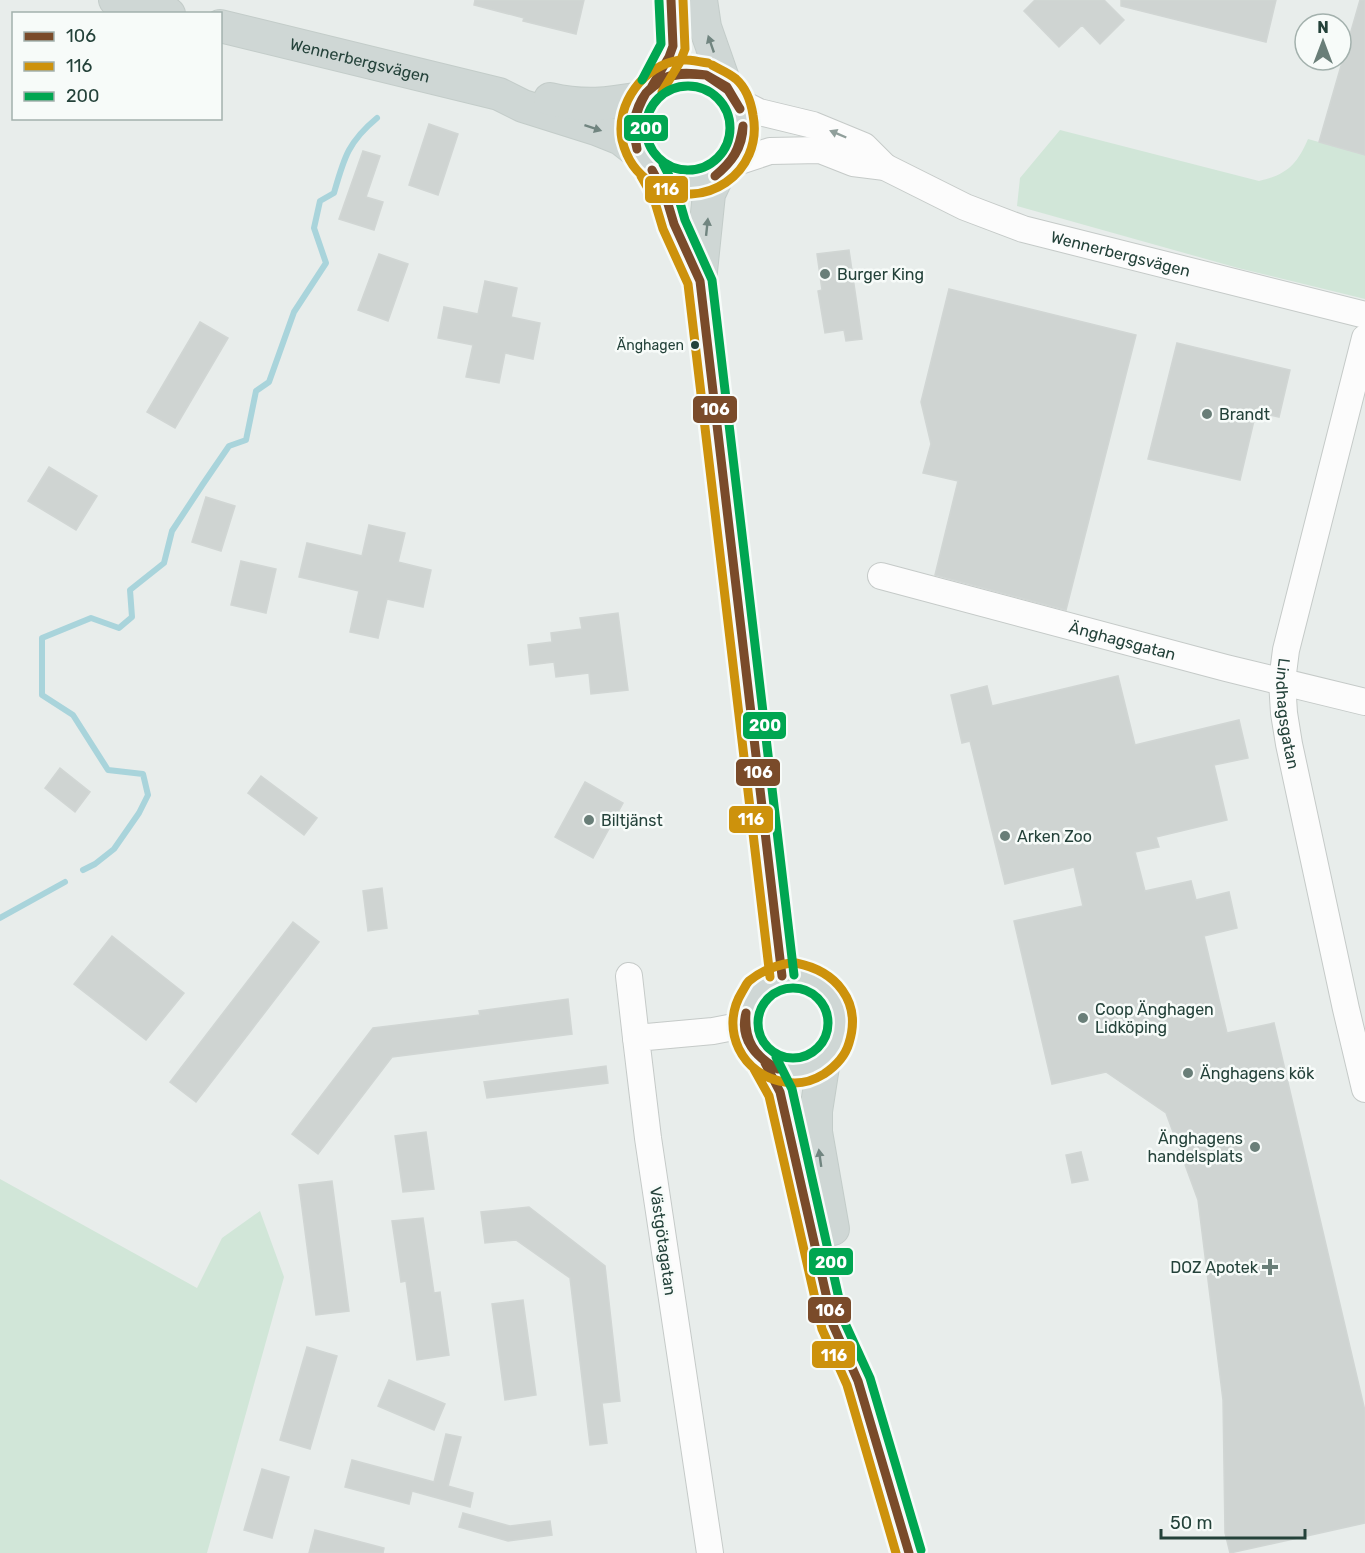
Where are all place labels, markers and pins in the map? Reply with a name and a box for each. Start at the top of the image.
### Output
place label: Burger King [837,265,924,284]
marker: Burger King [818,267,832,281]
place label: Änghagen [617,337,684,354]
marker: Änghagen [689,339,701,351]
place label: Brandt [1219,405,1270,424]
marker: Brandt [1200,407,1214,421]
place label: Biltjänst [601,811,663,830]
marker: Biltjänst [582,813,596,827]
place label: Arken Zoo [1017,827,1092,846]
marker: Arken Zoo [998,829,1012,843]
place label: Coop Änghagen Lidköping [1095,1000,1214,1037]
marker: Coop Änghagen Lidköping [1076,1011,1090,1025]
place label: Änghagens kök [1200,1064,1315,1083]
marker: Änghagens kök [1181,1066,1195,1080]
place label: Änghagens handelsplats [1148,1129,1243,1166]
marker: Änghagens handelsplats [1248,1140,1262,1154]
place label: DOZ Apotek [1170,1258,1259,1277]
marker: DOZ Apotek [1263,1260,1277,1274]

